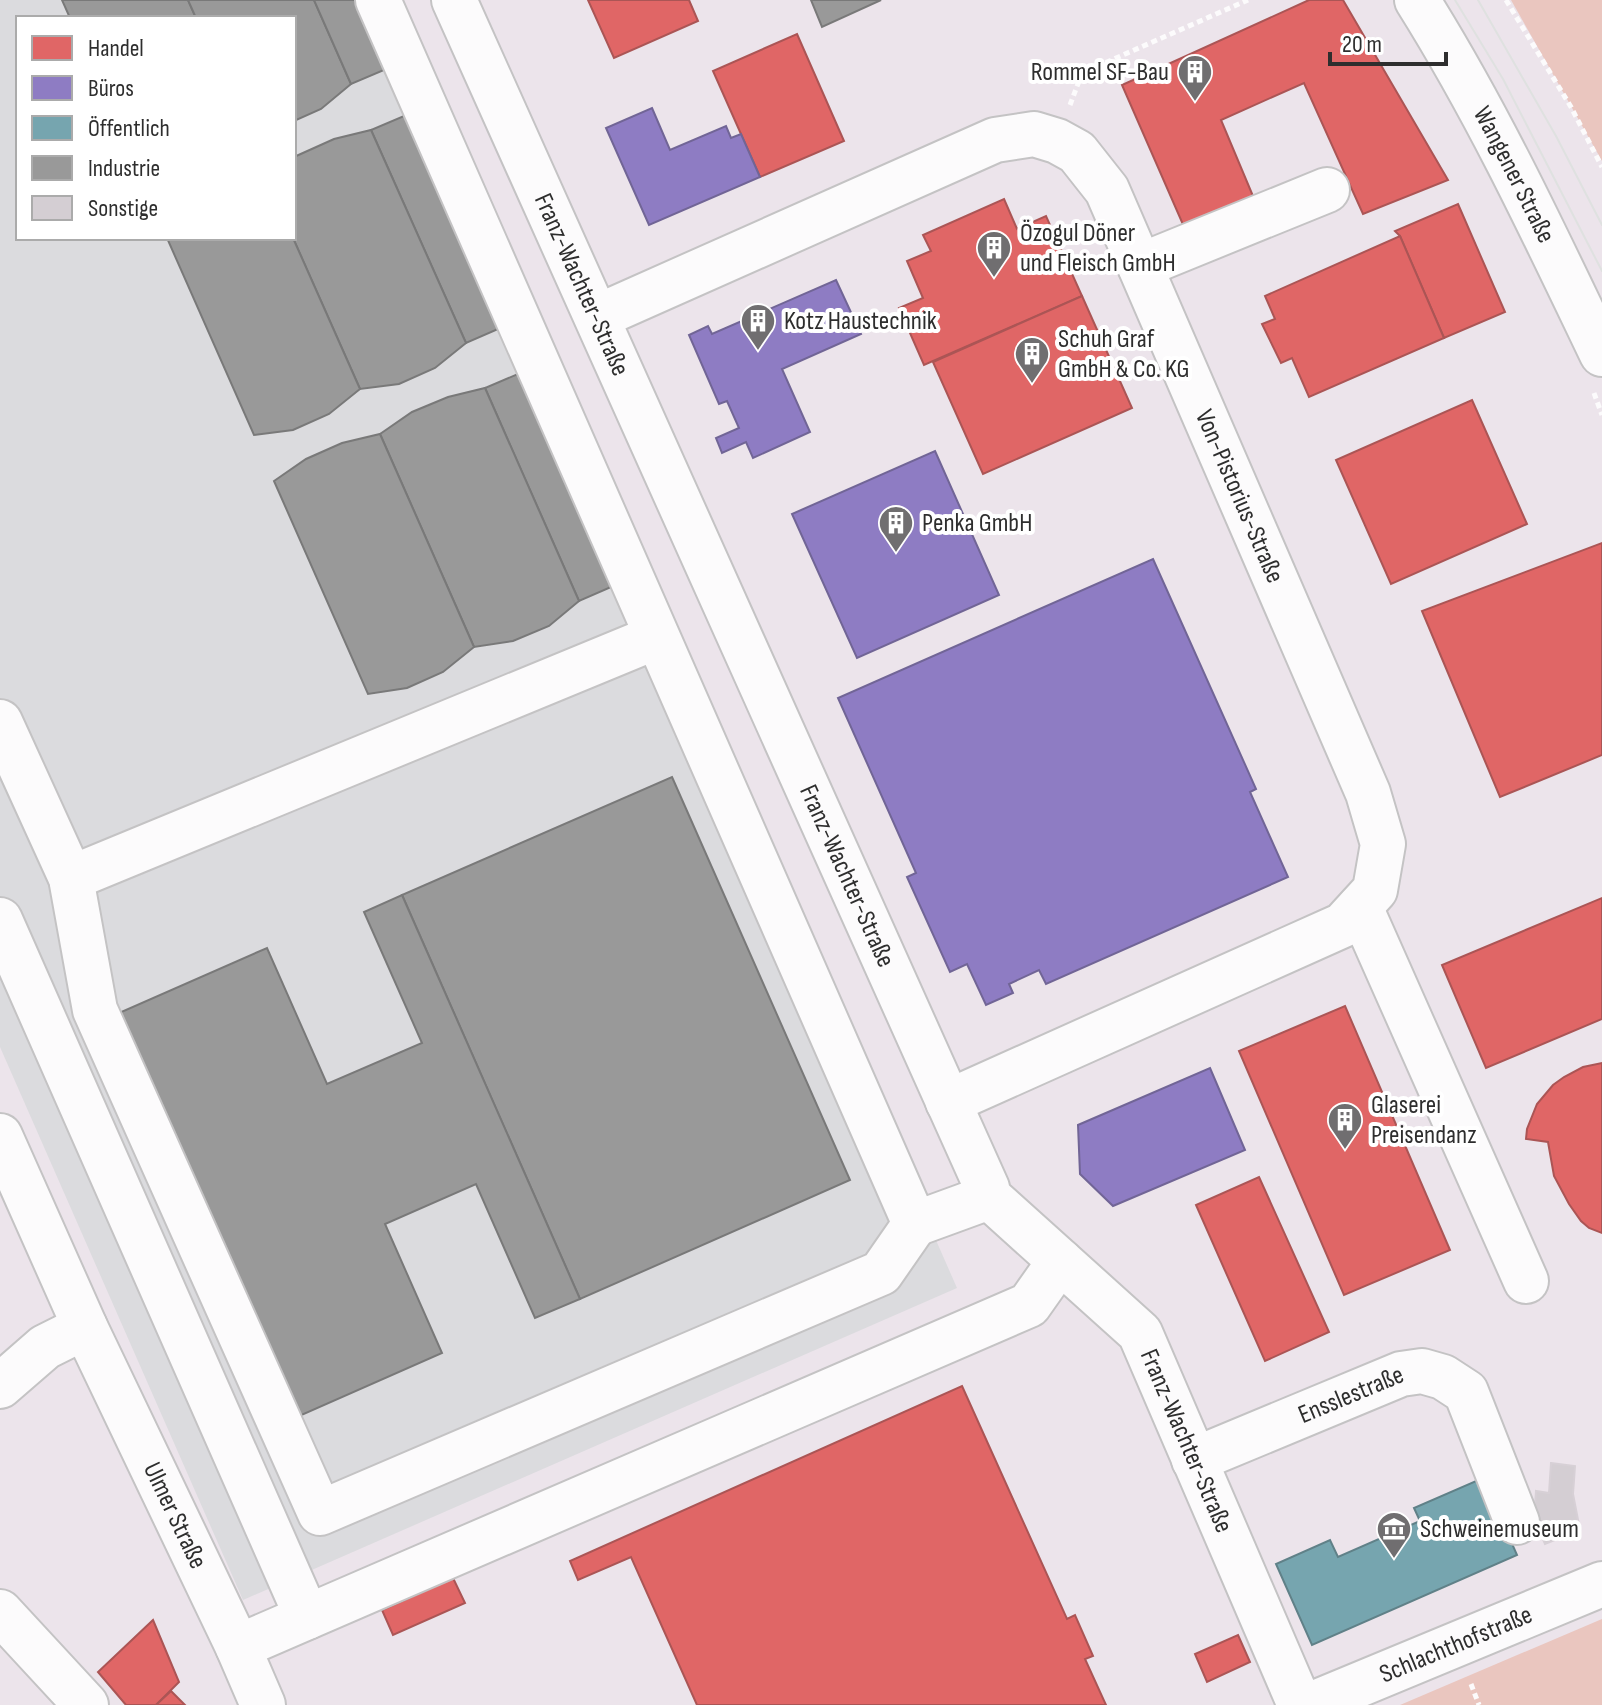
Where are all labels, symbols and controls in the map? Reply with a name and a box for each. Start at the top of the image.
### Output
legend [16,16,296,240]
scale bar [1330,16,1446,66]
text: 20 m [1342,30,1382,59]
text: Handel [88,34,144,63]
building icon: Rommel SF-Bau [1176,53,1214,103]
place label: Rommel SF-Bau [1031,57,1169,88]
text: Büros [88,74,134,103]
street label: Wangener Straße [1466,101,1562,248]
text: Öffentlich [88,114,170,143]
text: Industrie [88,154,160,183]
street label: Franz-Wachter-Straße [527,189,636,381]
text: Sonstige [88,194,158,223]
place label: Özogul Döner und Fleisch GmbH [1020,218,1176,279]
building icon: Özogul Döner und Fleisch GmbH [975,229,1013,279]
building icon: Kotz Haustechnik [739,302,777,352]
place label: Kotz Haustechnik [784,306,937,337]
place label: Schuh Graf GmbH & Co. KG [1058,324,1190,385]
building icon: Schuh Graf GmbH & Co. KG [1013,335,1051,385]
street label: Von-Pistorius-Straße [1188,405,1291,588]
building icon: Penka GmbH [877,504,915,554]
place label: Penka GmbH [922,508,1032,539]
street label: Franz-Wachter-Straße [793,780,901,972]
place label: Glaserei Preisendanz [1371,1090,1477,1151]
building icon: Glaserei Preisendanz [1326,1101,1364,1151]
street label: Franz-Wachter-Straße [1133,1344,1239,1537]
street label: Ensslestraße [1294,1359,1408,1430]
street label: Ulmer Straße [137,1457,214,1574]
museum icon: Schweinemuseum [1375,1510,1413,1560]
place label: Schweinemuseum [1420,1514,1579,1545]
street label: Schlachthofstraße [1375,1599,1537,1690]

